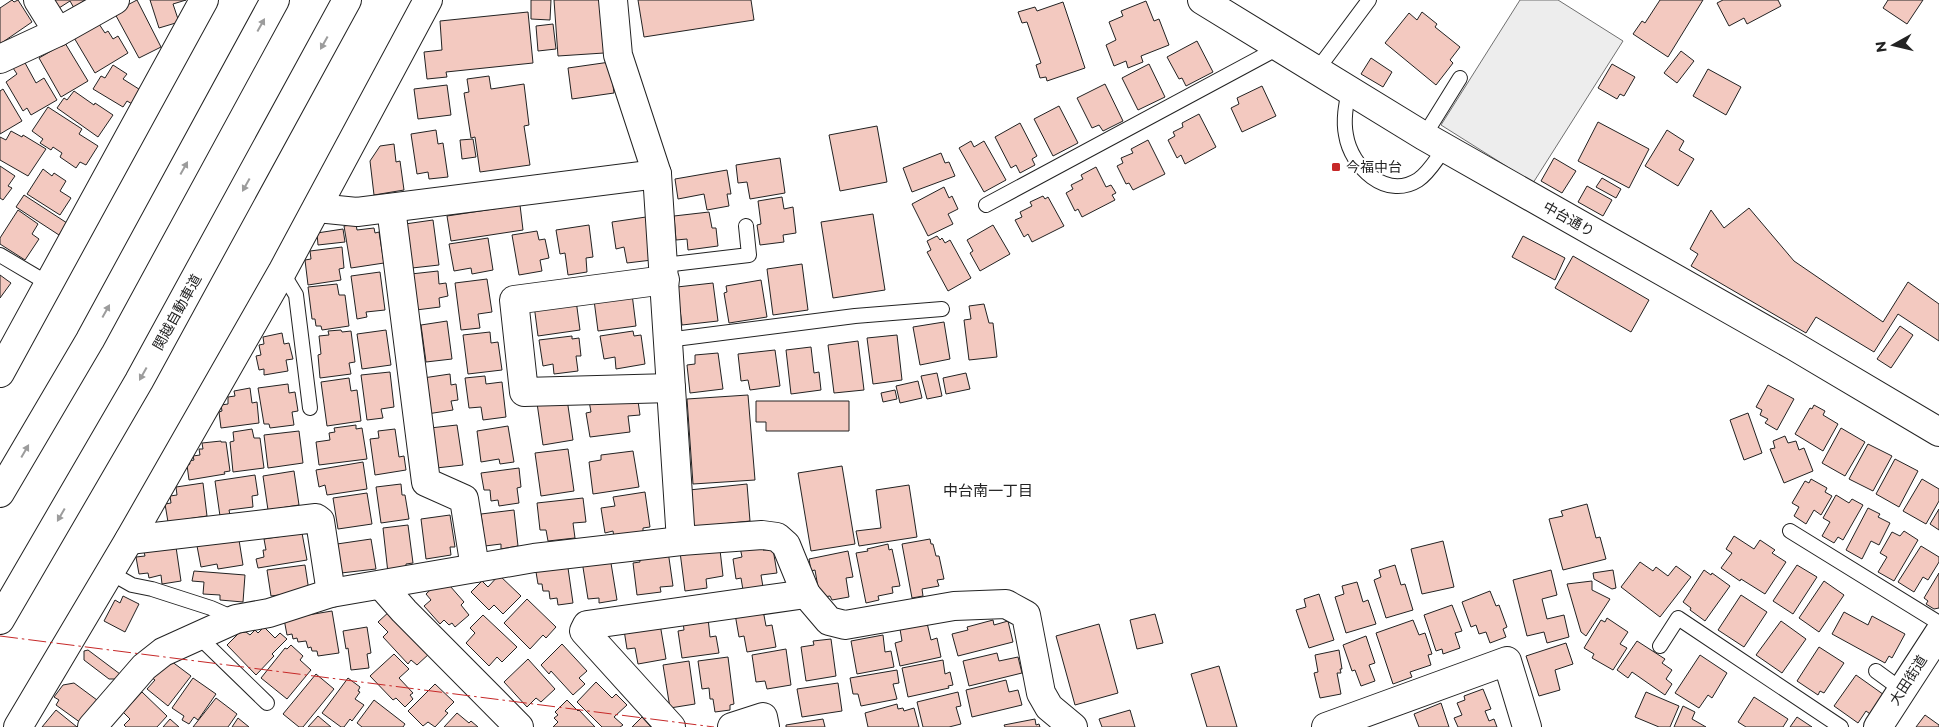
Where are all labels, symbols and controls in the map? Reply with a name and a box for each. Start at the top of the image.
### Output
one-way arrow [257,18,265,33]
north arrow [1869,20,1919,70]
one-way arrow [320,35,328,50]
text: N [1871,40,1891,54]
place label: 今福中台 [1346,158,1402,176]
one-way arrow [179,161,188,175]
marker: 今福中台 [1330,161,1342,173]
one-way arrow [242,178,250,193]
street label: 中台通り [1540,198,1598,240]
street label: 関越自動車道 [149,271,205,353]
one-way arrow [102,303,110,318]
one-way arrow [139,367,147,381]
one-way arrow [20,445,29,458]
district label: 中台南一丁目 [943,481,1033,500]
one-way arrow [57,508,66,521]
street label: 大田街道 [1885,652,1931,708]

